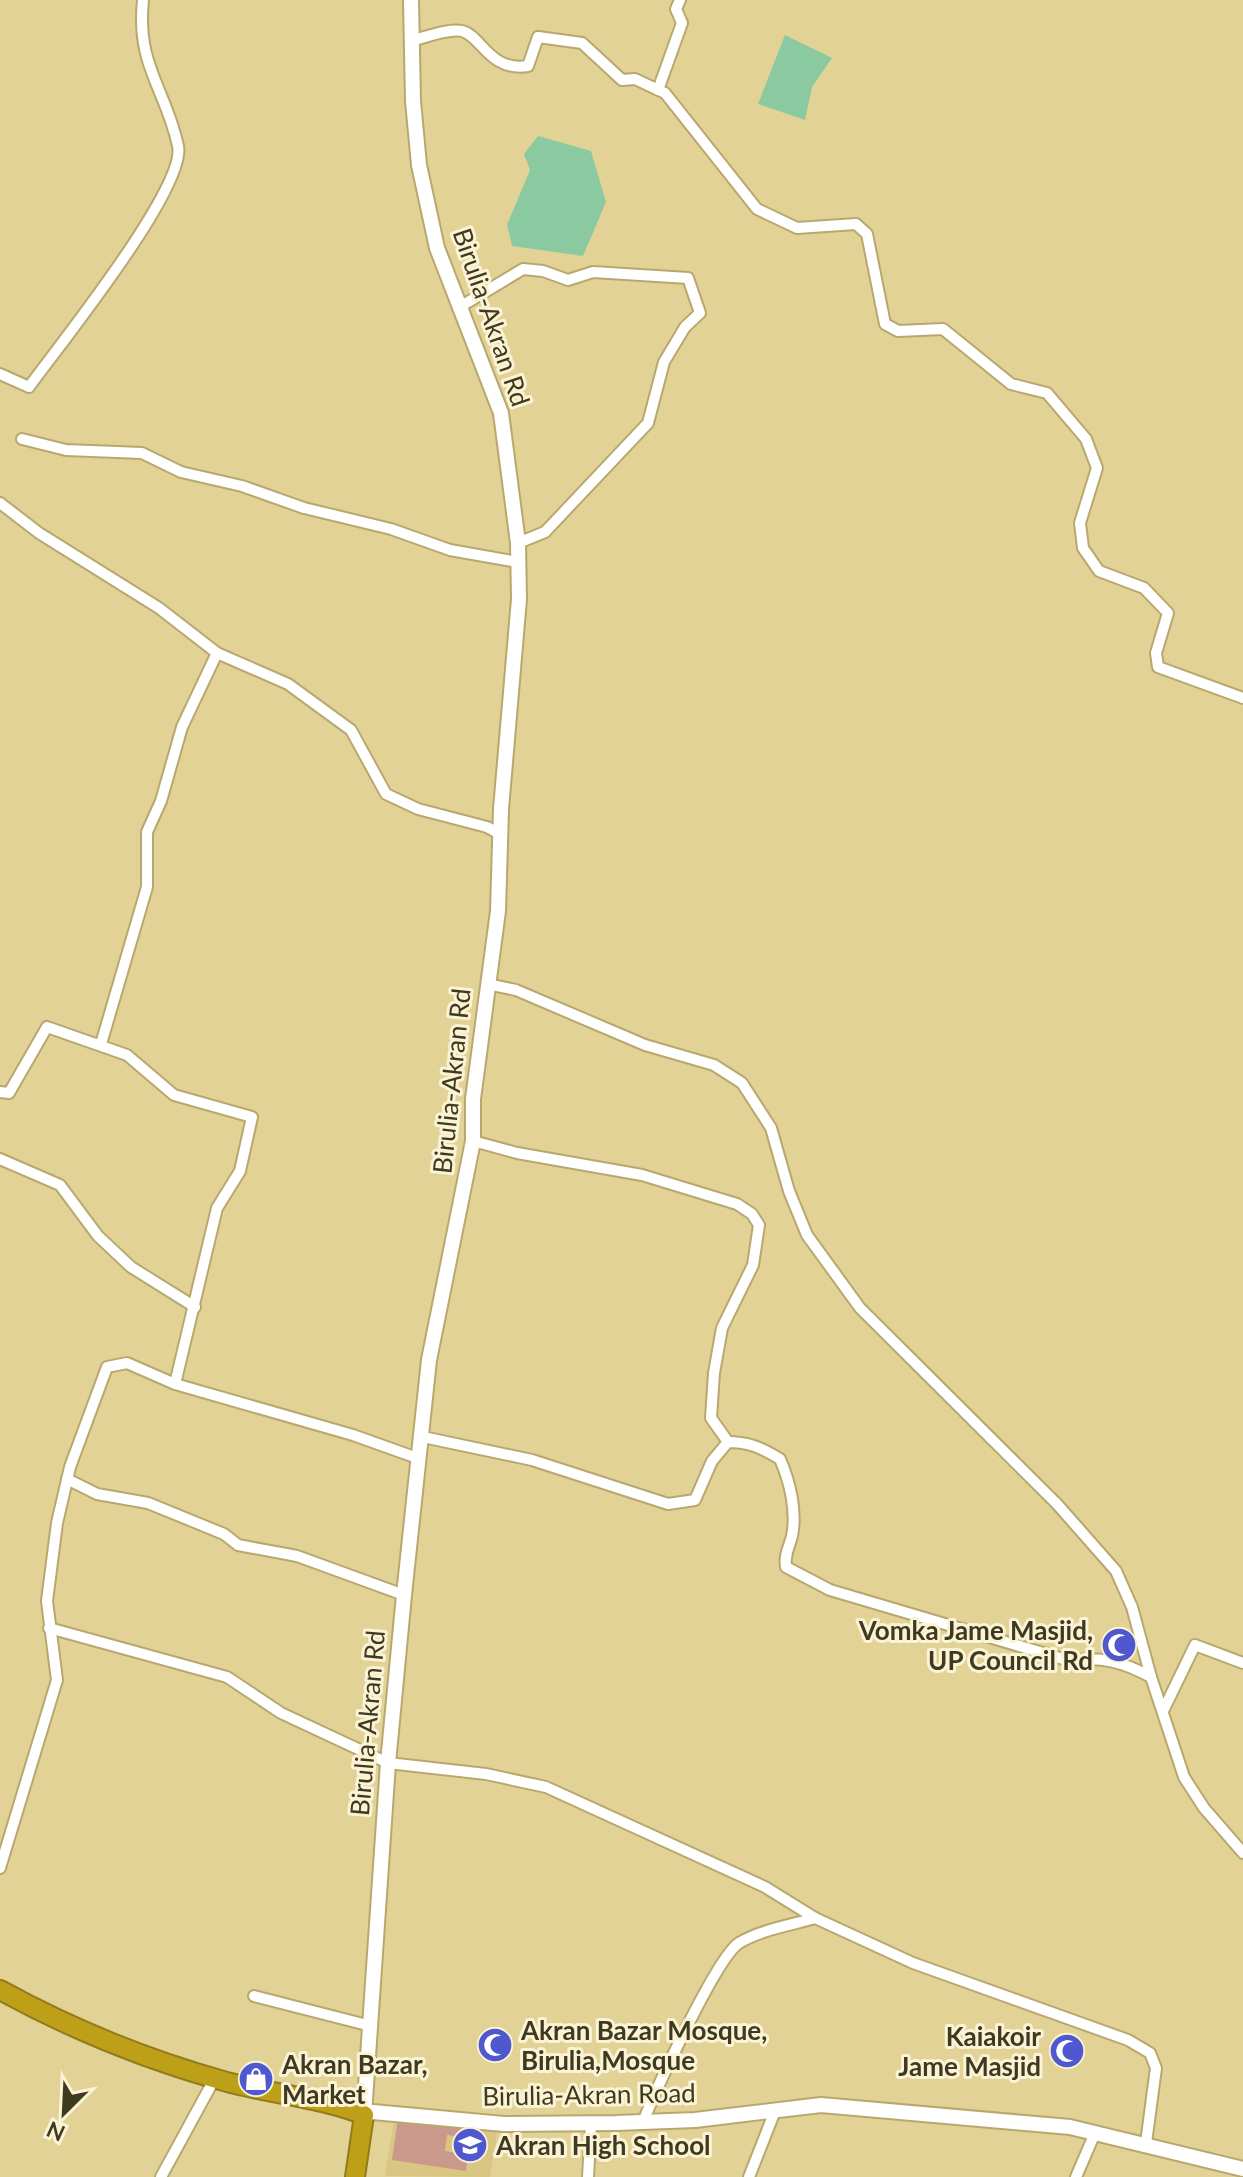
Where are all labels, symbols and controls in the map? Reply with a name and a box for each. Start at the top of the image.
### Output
street label: Birulia-Akran Rd [447,224,537,410]
street label: Birulia-Akran Rd [425,987,477,1175]
place label: Vomka Jame Masjid, UP Council Rd [858,1614,1093,1676]
mosque icon: Vomka Jame Masjid, UP Council Rd [1100,1626,1138,1664]
street label: Birulia-Akran Rd [343,1629,391,1817]
place label: Akran Bazar Mosque, Birulia,Mosque [520,2014,767,2076]
place label: Kaiakoir Jame Masjid [898,2020,1041,2082]
mosque icon: Akran Bazar Mosque, Birulia,Mosque [476,2026,514,2064]
mosque icon: Kaiakoir Jame Masjid [1048,2032,1086,2070]
place label: Akran Bazar, Market [281,2048,428,2110]
shop icon: Akran Bazar, Market [237,2060,275,2098]
north arrow [24,2073,104,2153]
street label: Birulia-Akran Road [482,2076,696,2112]
text: N [42,2116,69,2148]
school or university icon: Akran High School [451,2126,489,2164]
place label: Akran High School [495,2129,711,2161]

